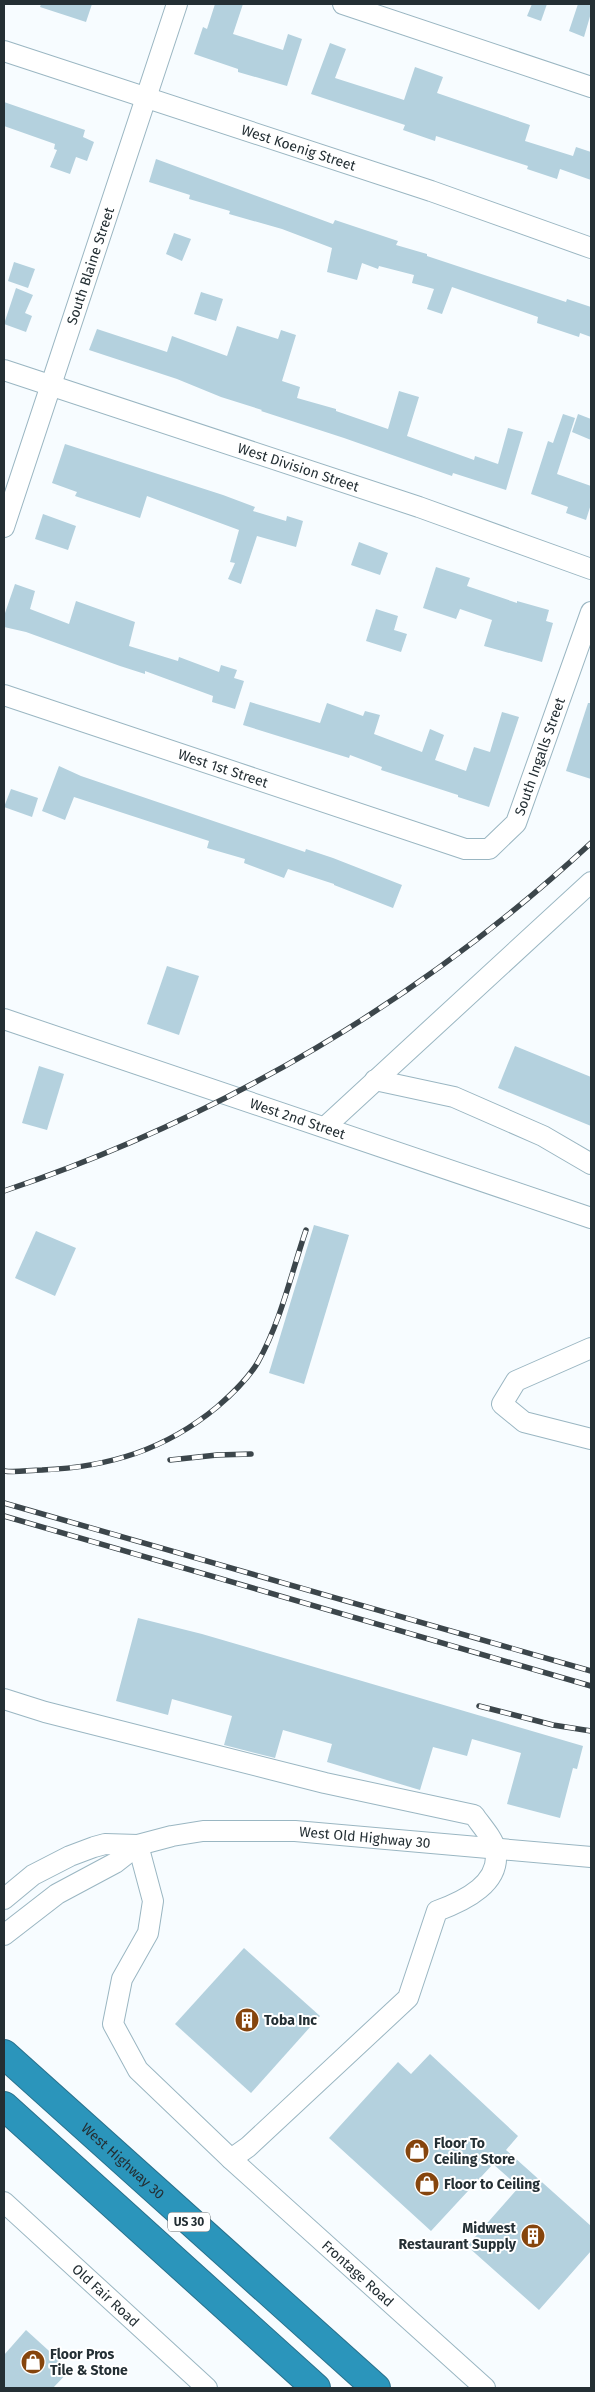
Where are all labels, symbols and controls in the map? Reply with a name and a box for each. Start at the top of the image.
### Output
street label: West Koenig Street [239,121,359,175]
street label: South Blaine Street [63,204,118,327]
street label: West Division Street [235,440,362,496]
street label: South Ingalls Street [511,694,569,818]
street label: West 1st Street [176,746,271,792]
street label: West 2nd Street [247,1095,348,1143]
street label: West Old Highway 30 [298,1823,431,1852]
building icon: Toba Inc [234,2007,260,2033]
place label: Toba Inc [264,2012,317,2029]
street label: West Highway 30 [78,2120,168,2203]
place label: Floor To Ceiling Store [434,2135,515,2168]
shop icon: Floor To Ceiling Store [404,2138,430,2164]
shop icon: Floor to Ceiling [414,2171,440,2197]
place label: Floor to Ceiling [444,2176,540,2193]
road number: US 30 [168,2212,210,2232]
place label: Midwest Restaurant Supply [399,2220,517,2253]
building icon: Midwest Restaurant Supply [520,2223,546,2249]
street label: Frontage Road [318,2237,397,2311]
street label: Old Fair Road [68,2261,142,2331]
place label: Floor Pros Tile & Stone [50,2346,128,2379]
shop icon: Floor Pros Tile & Stone [20,2349,46,2375]

